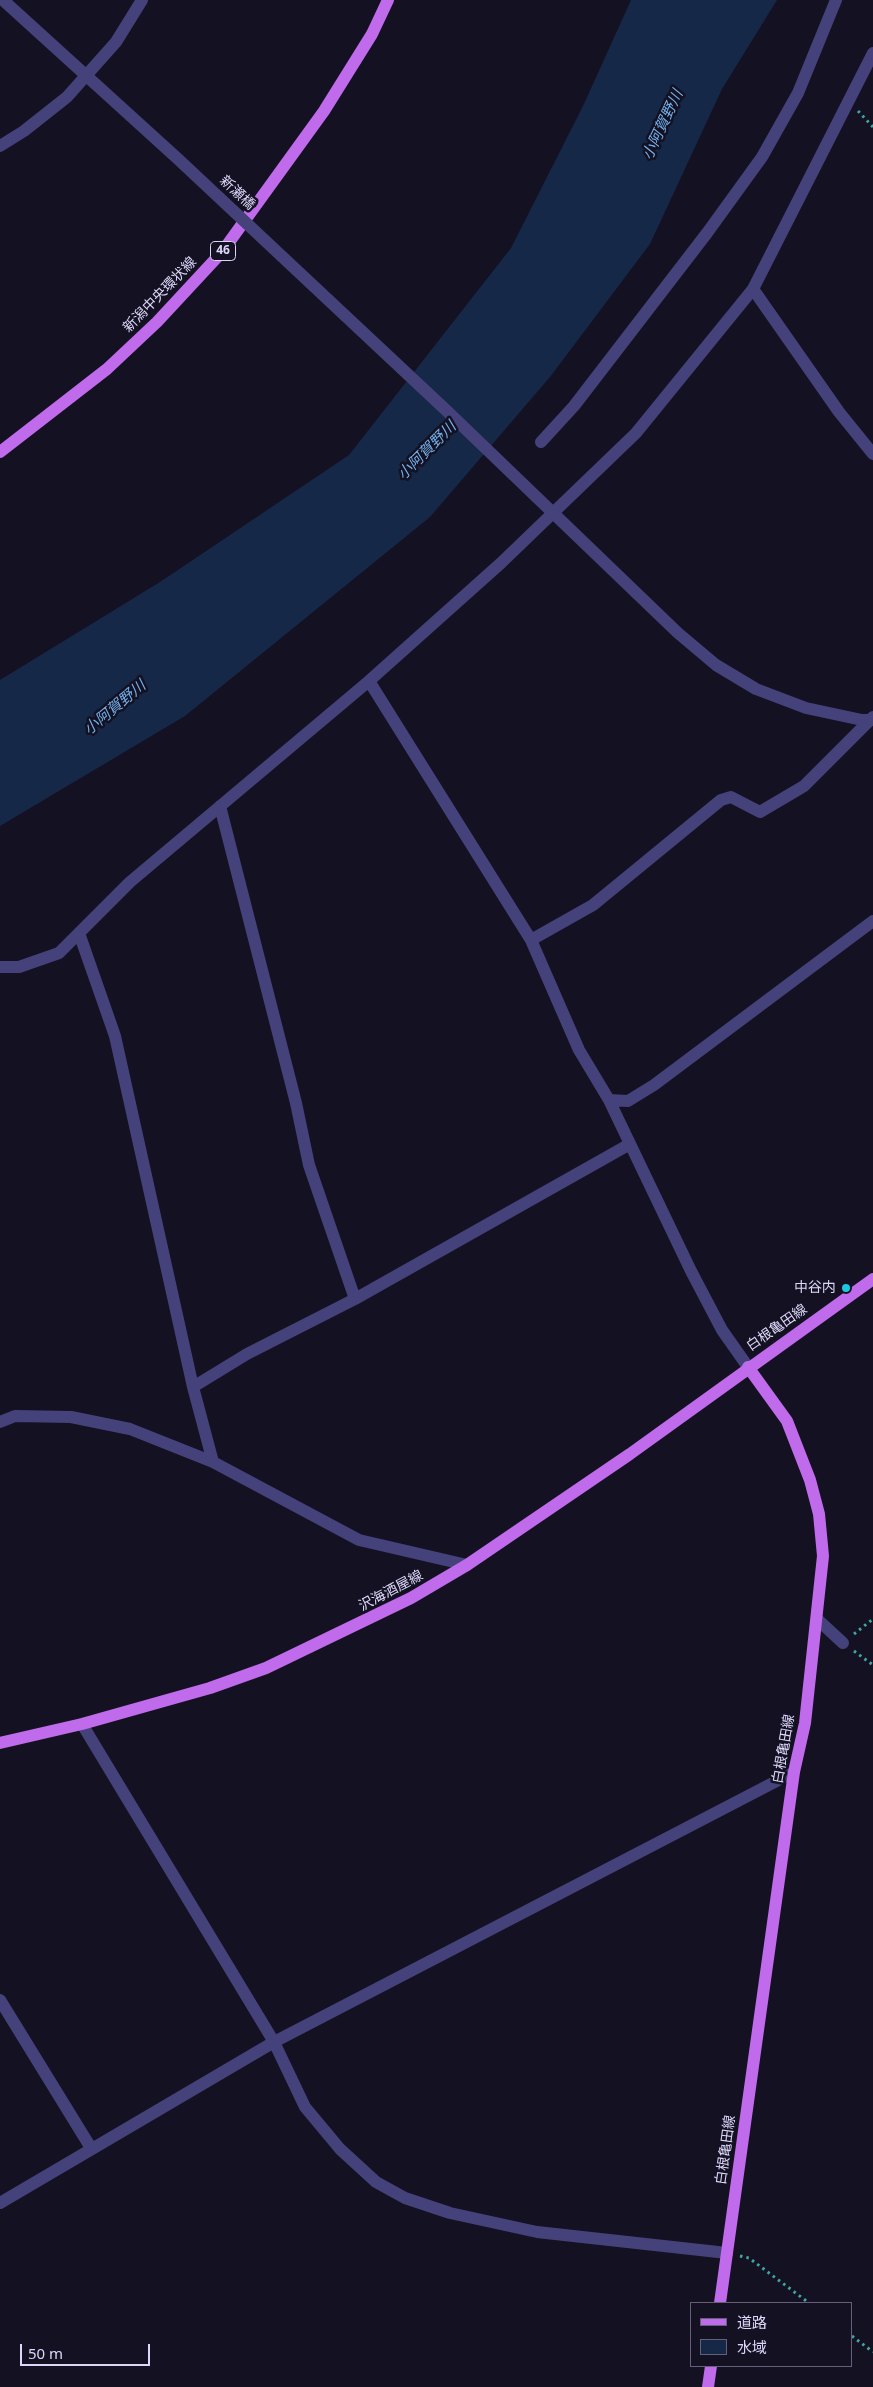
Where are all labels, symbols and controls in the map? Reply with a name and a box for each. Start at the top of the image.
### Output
water label: 小阿賀野川 [639,87,687,163]
street label: 新瀬橋 [216,173,258,213]
road number: 46 [210,242,236,260]
street label: 新潟中央環状線 [120,254,200,336]
water label: 小阿賀野川 [394,418,460,484]
water label: 小阿賀野川 [80,677,150,739]
place label: 中谷内 [794,1280,836,1296]
marker: 中谷内 [840,1282,852,1294]
street label: 白根亀田線 [744,1301,810,1355]
street label: 沢海酒屋線 [356,1567,426,1615]
street label: 白根亀田線 [770,1713,798,1785]
street label: 白根亀田線 [713,2114,739,2186]
legend [690,2302,853,2367]
text: 道路 [737,2312,767,2332]
scale bar [22,2334,152,2366]
text: 水域 [737,2337,767,2357]
text: 50 m [28,2343,63,2363]

